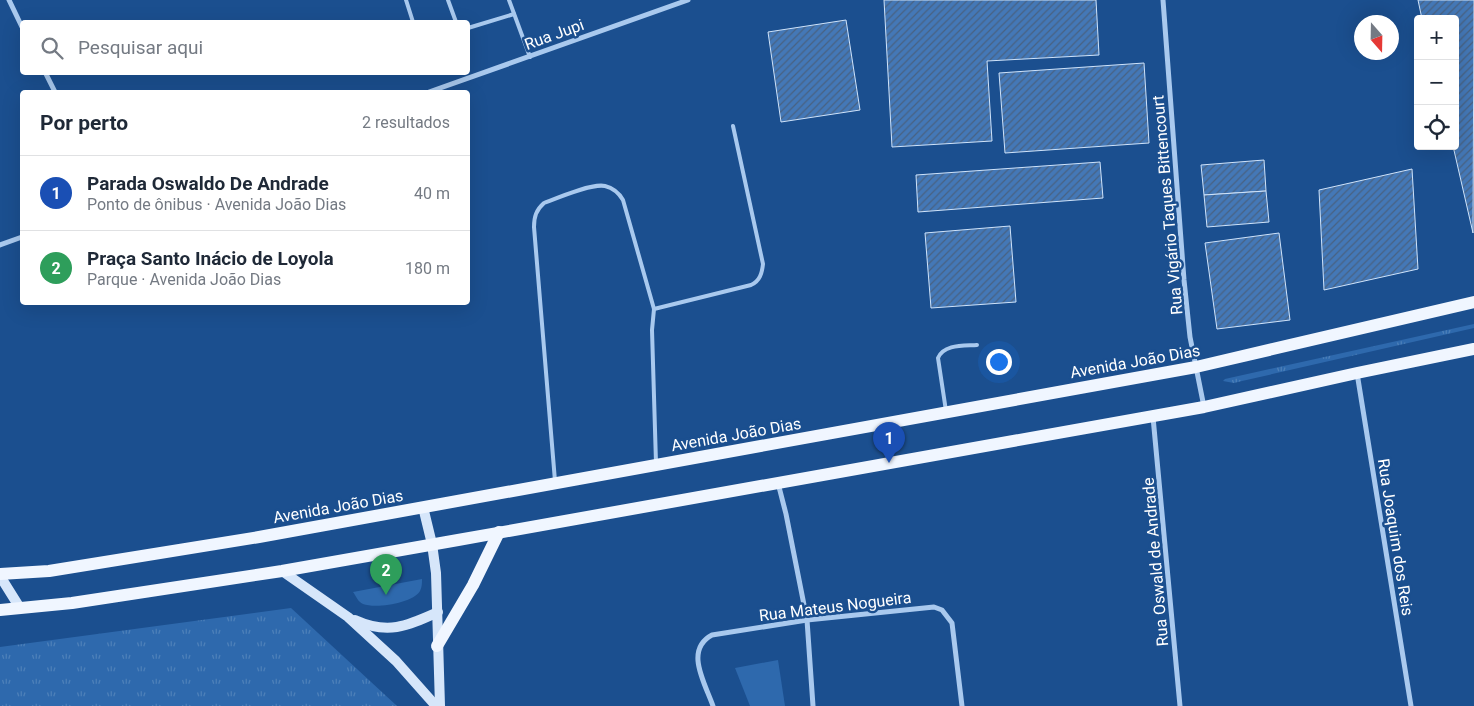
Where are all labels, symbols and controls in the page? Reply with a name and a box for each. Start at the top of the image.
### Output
street label: Rua Jupi [522,15,586,54]
north arrow [1354,15,1399,60]
map controls [1414,15,1459,150]
button: + [1414,15,1459,60]
search box [20,20,470,75]
icon: search [38,34,66,62]
text: Pesquisar aqui [78,36,203,59]
button: − [1414,60,1459,105]
street label: Rua Vigário Taques Bittencourt [1148,94,1187,315]
button: locate [1414,105,1459,150]
text: Por perto [40,111,128,135]
text: 2 resultados [362,113,450,132]
text: Parada Oswaldo De Andrade [87,172,329,195]
text: 1 [51,184,61,203]
text: 40 m [414,184,450,203]
text: Ponto de ônibus · Avenida João Dias [87,195,346,214]
text: Praça Santo Inácio de Loyola [87,247,334,270]
text: 2 [51,259,61,278]
text: 180 m [405,259,450,278]
text: Parque · Avenida João Dias [87,270,281,289]
street label: Avenida João Dias [1069,341,1202,382]
your location [986,349,1012,375]
street label: Avenida João Dias [670,414,803,455]
pin: 1 [873,422,905,463]
street label: Rua Joaquim dos Reis [1374,457,1417,617]
street label: Rua Oswald de Andrade [1139,477,1172,647]
street label: Avenida João Dias [272,486,405,527]
pin: 2 [370,554,402,595]
street label: Rua Mateus Nogueira [758,588,912,625]

